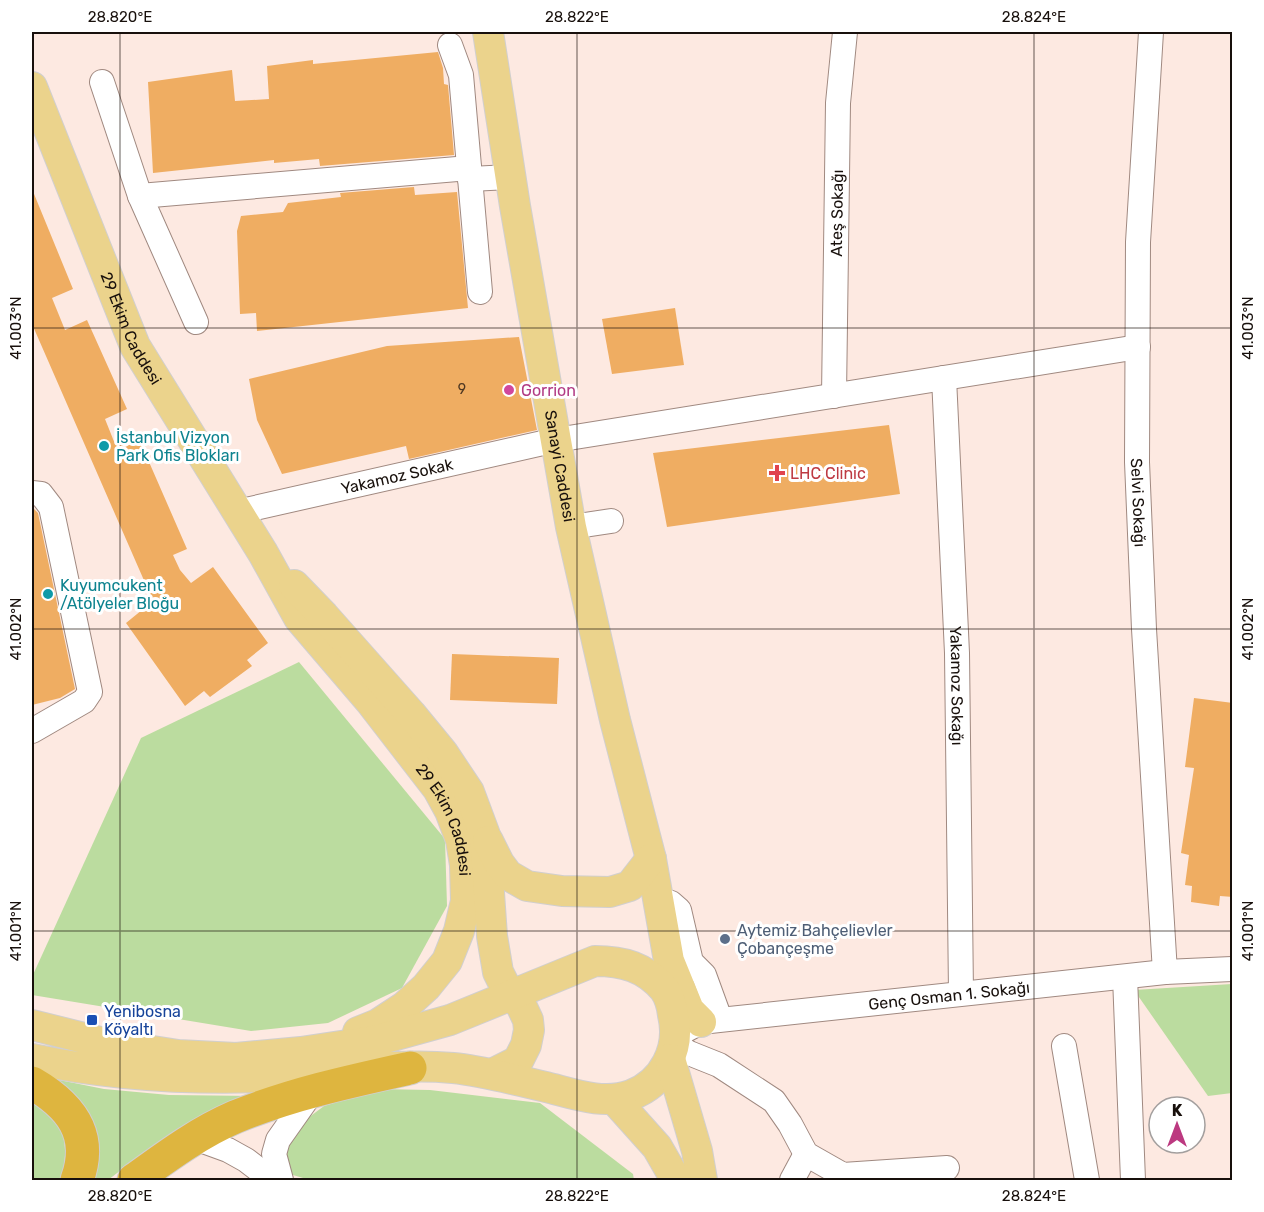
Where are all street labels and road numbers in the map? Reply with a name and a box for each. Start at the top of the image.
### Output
street label: Ateş Sokağı [826,169,847,257]
street label: 29 Ekim Caddesi [97,269,166,388]
street label: Sanayi Caddesi [541,409,579,523]
street label: Yakamoz Sokak [339,454,456,498]
street label: Selvi Sokağı [1127,458,1150,547]
street label: Yakamoz Sokağı [946,626,968,746]
street label: 29 Ekim Caddesi [412,759,475,876]
street label: Genç Osman 1. Sokağı [867,977,1031,1013]

